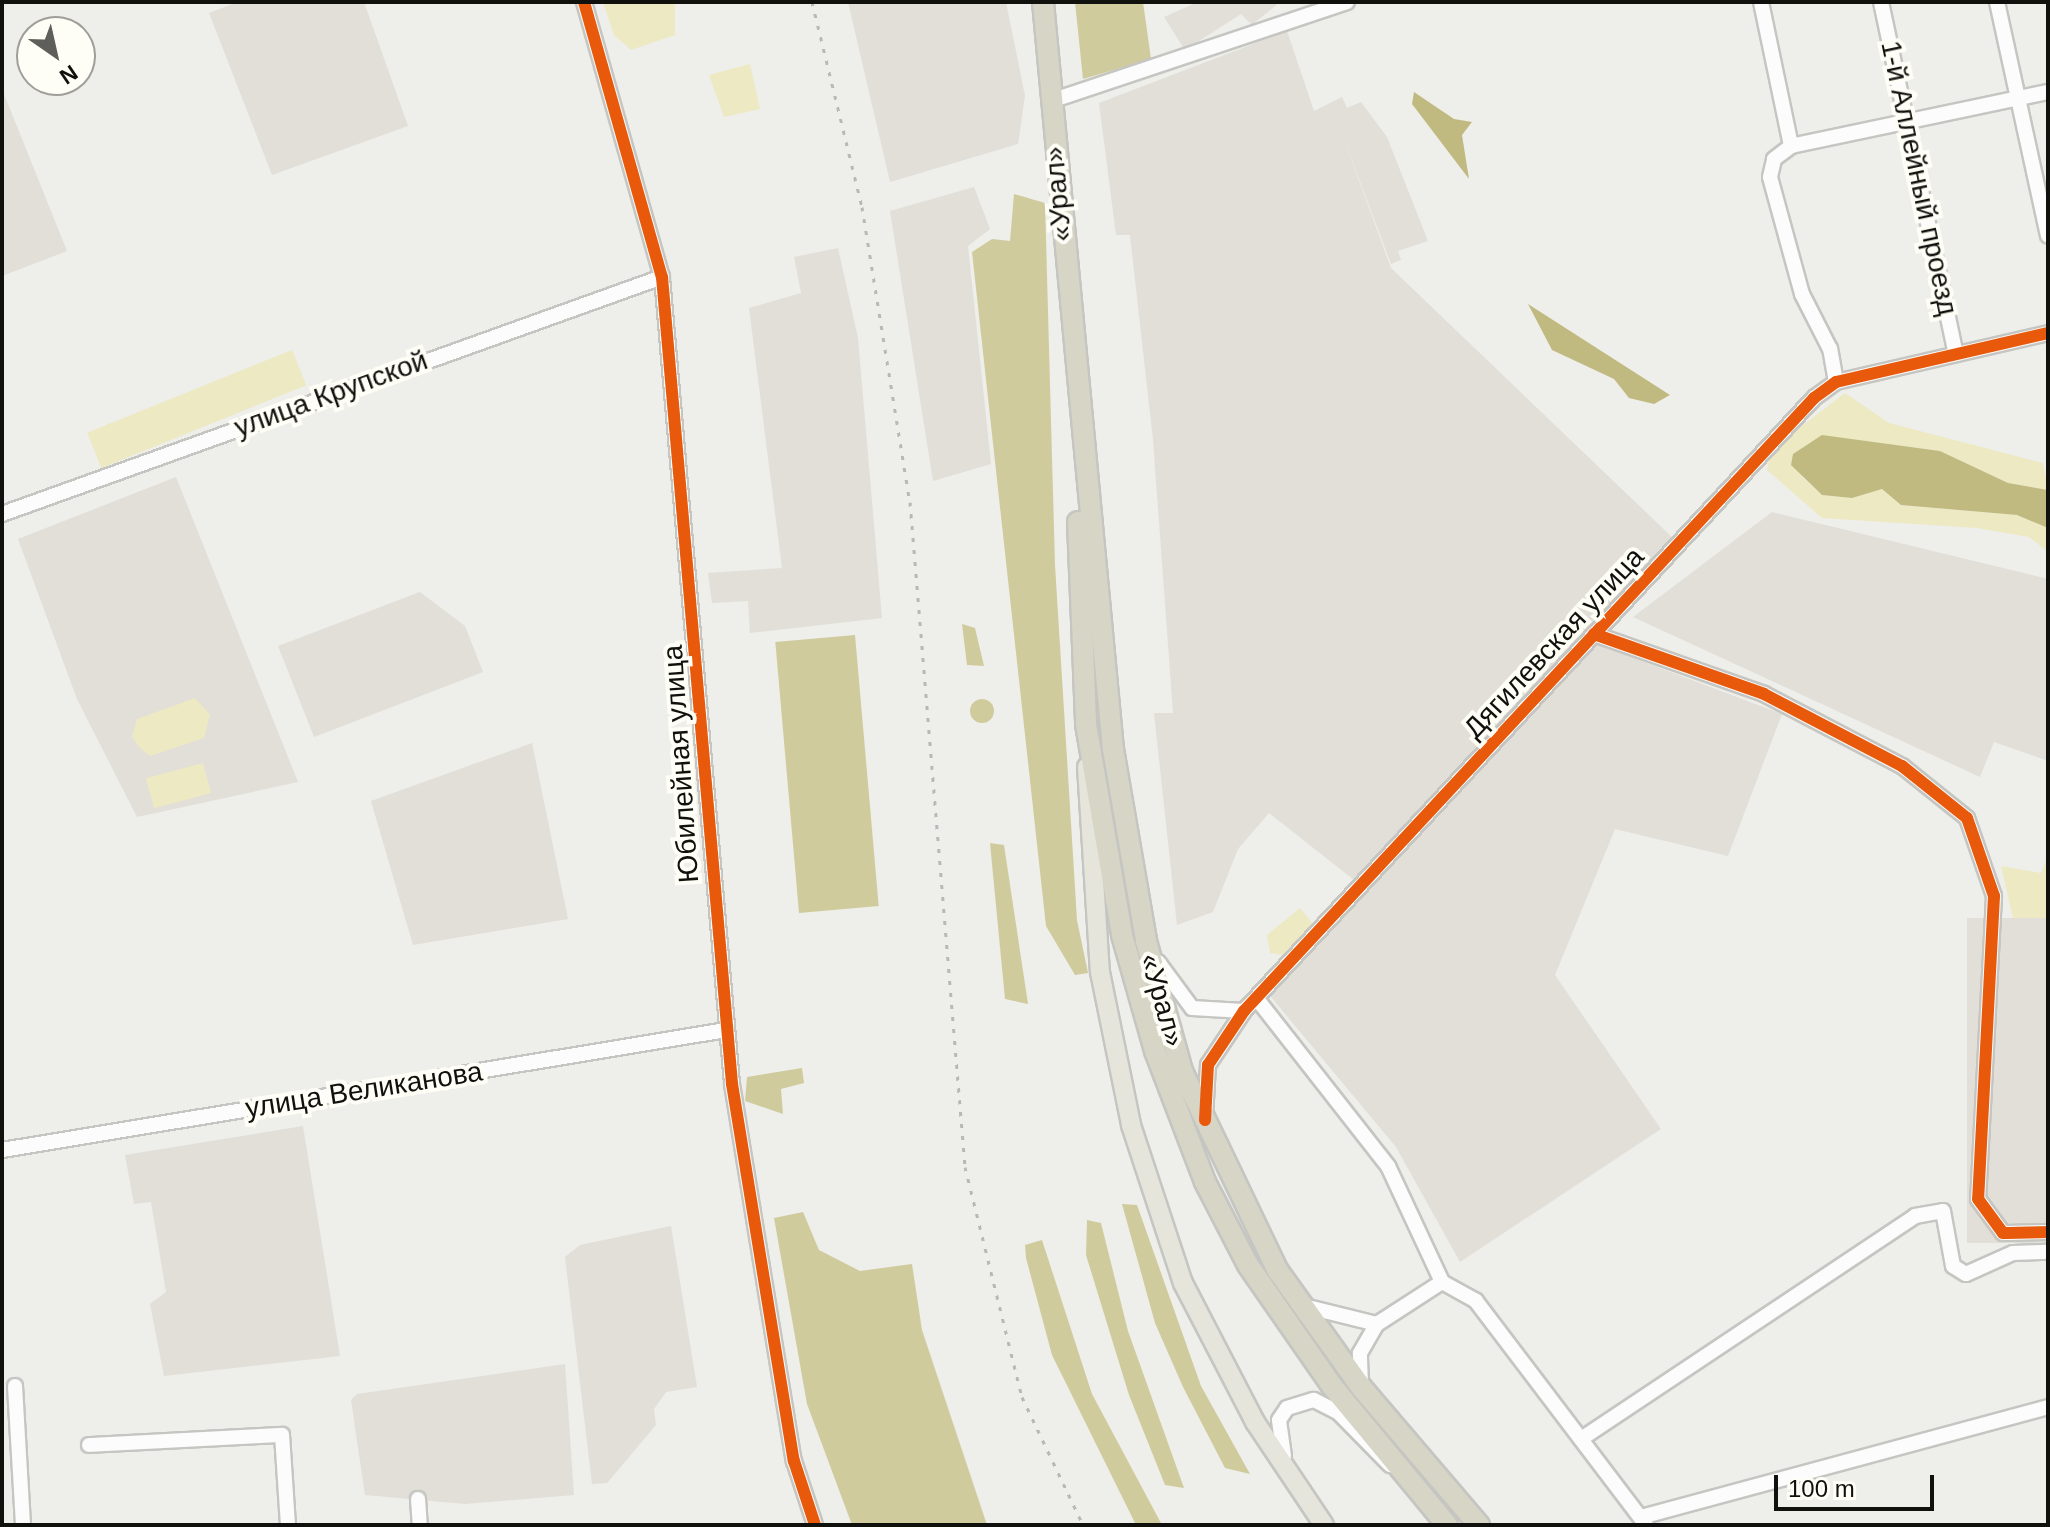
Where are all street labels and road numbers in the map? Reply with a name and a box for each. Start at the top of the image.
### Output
street label: 1-й Аллейный проезд [1873,38,1965,318]
street label: «Урал» [1037,145,1079,243]
street label: улица Крупской [230,343,432,445]
street label: Дягилевская улица [1457,541,1651,745]
street label: Юбилейная улица [656,644,706,884]
street label: «Урал» [1133,950,1191,1050]
street label: улица Великанова [243,1055,485,1125]

